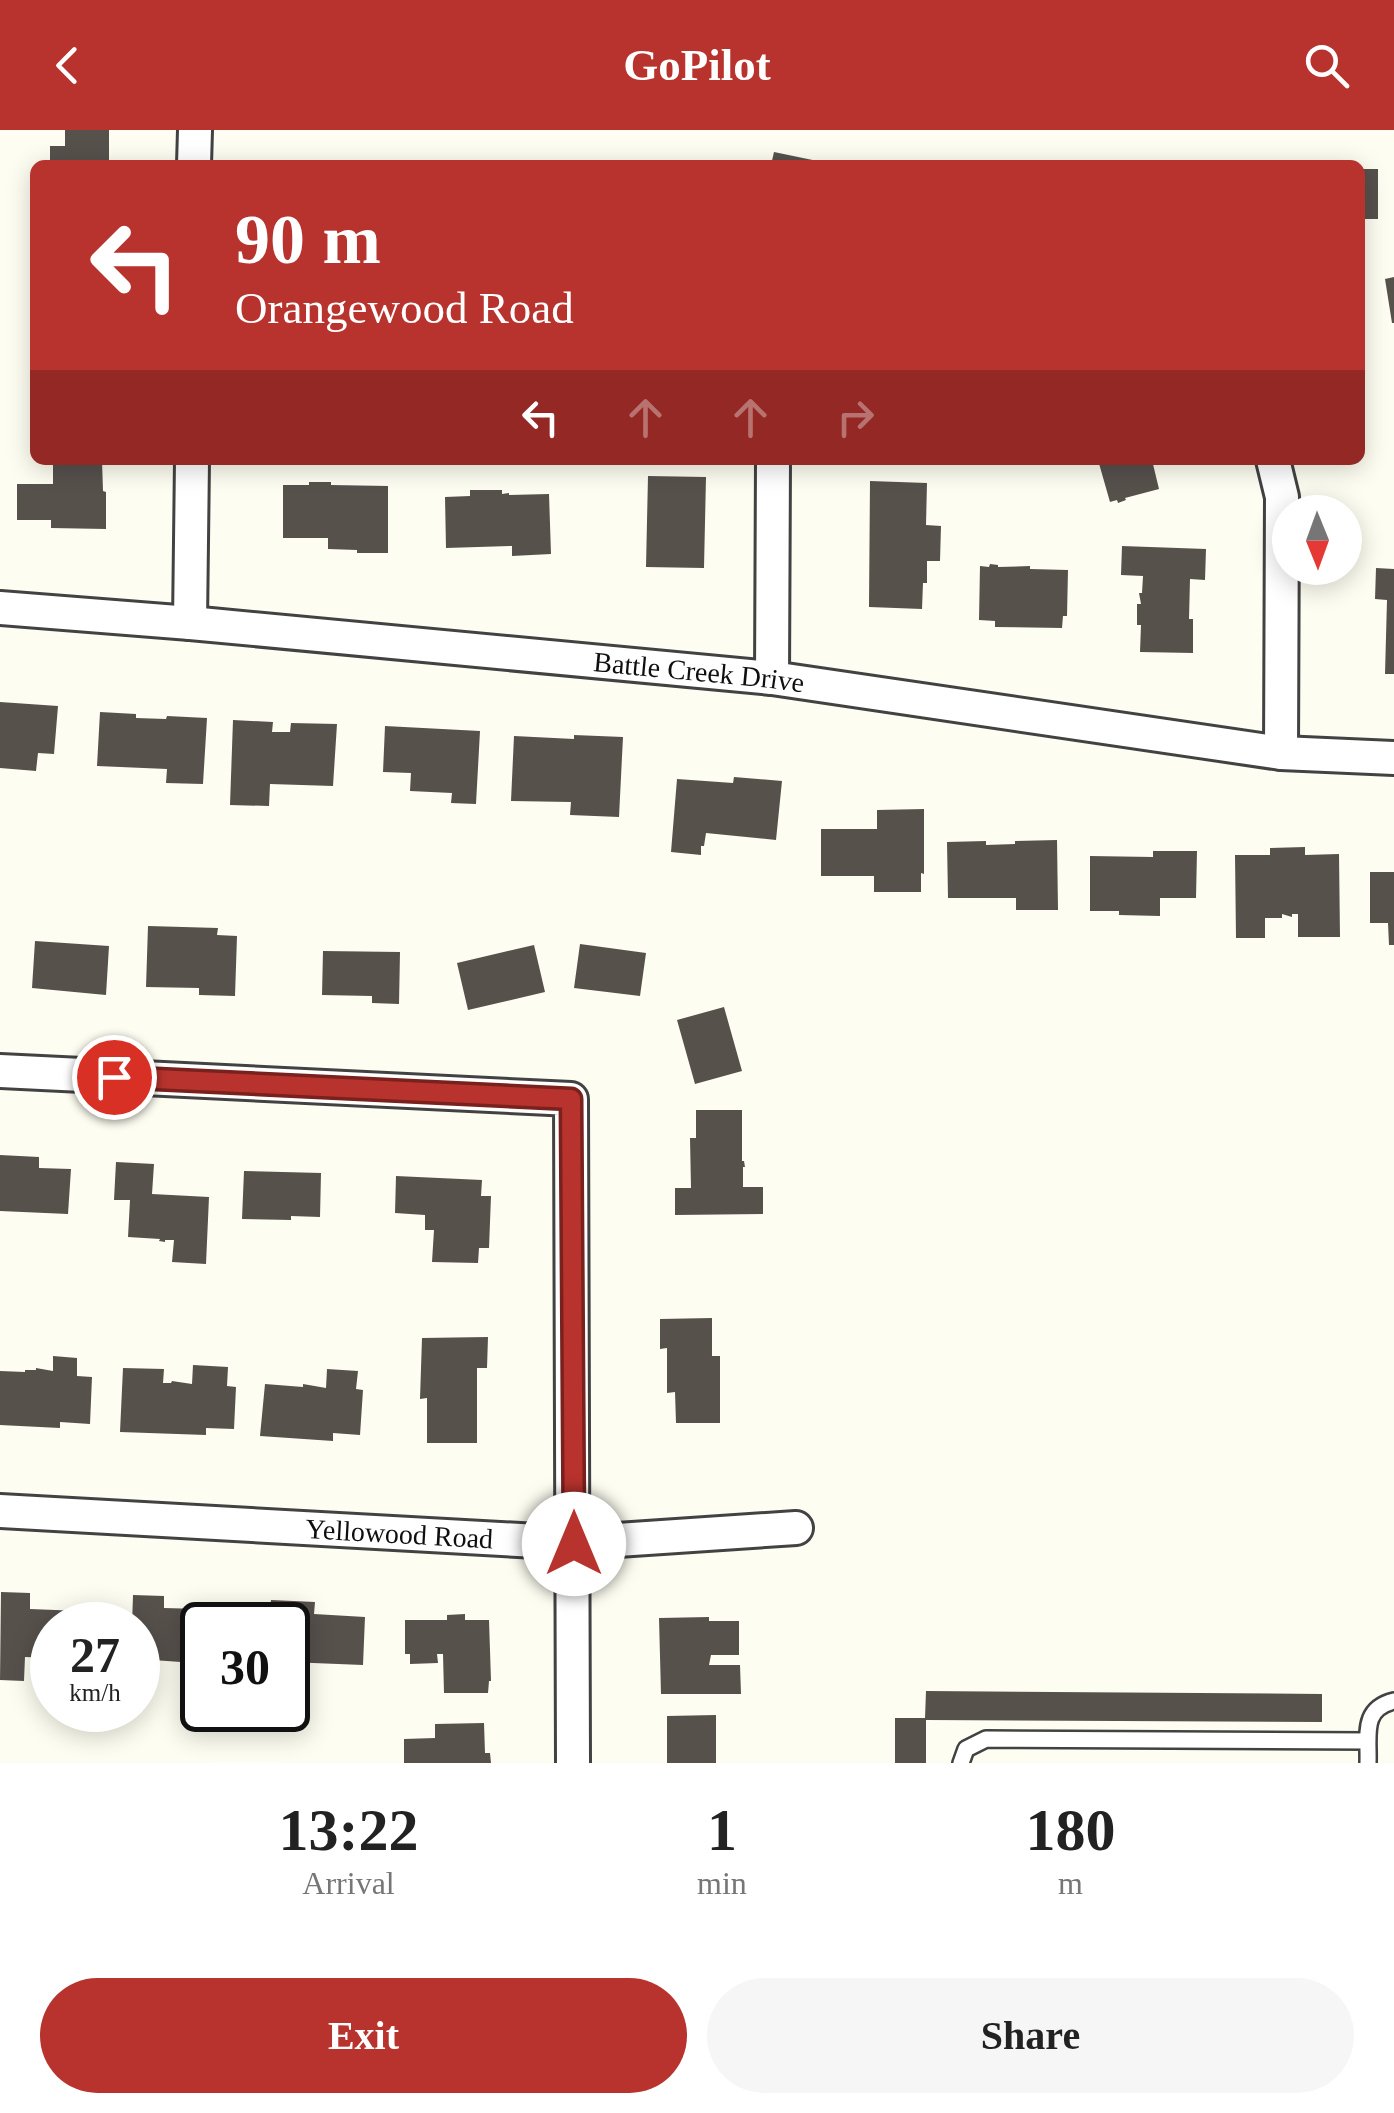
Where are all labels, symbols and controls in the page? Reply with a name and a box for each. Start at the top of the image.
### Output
icon: back [40,38,95,93]
icon: search [1299,38,1354,93]
text: GoPilot [623,40,771,90]
icon: left [70,200,200,330]
text: 90 m [235,201,381,278]
text: Orangewood Road [235,283,574,333]
icon: left [513,390,568,445]
icon: ahead [618,390,673,445]
icon: ahead [723,390,778,445]
icon: right [828,390,883,445]
north arrow [1272,495,1362,585]
map controls [1272,495,1362,585]
street label: Battle Creek Drive [592,646,807,698]
pin [72,1035,157,1120]
icon: arrive [87,1050,142,1105]
position arrow [522,1492,626,1596]
street label: Yellowood Road [305,1513,494,1554]
speed limit sign: 30 [180,1602,310,1732]
text: 27 [70,1627,120,1683]
text: km/h [69,1679,121,1706]
text: 13:22 [279,1797,419,1863]
text: 1 [707,1797,737,1863]
text: 180 [1025,1797,1115,1863]
text: Arrival [302,1865,395,1901]
text: min [697,1865,747,1901]
text: m [1058,1865,1083,1901]
button: Exit [40,1978,687,2093]
button: Share [707,1978,1354,2093]

